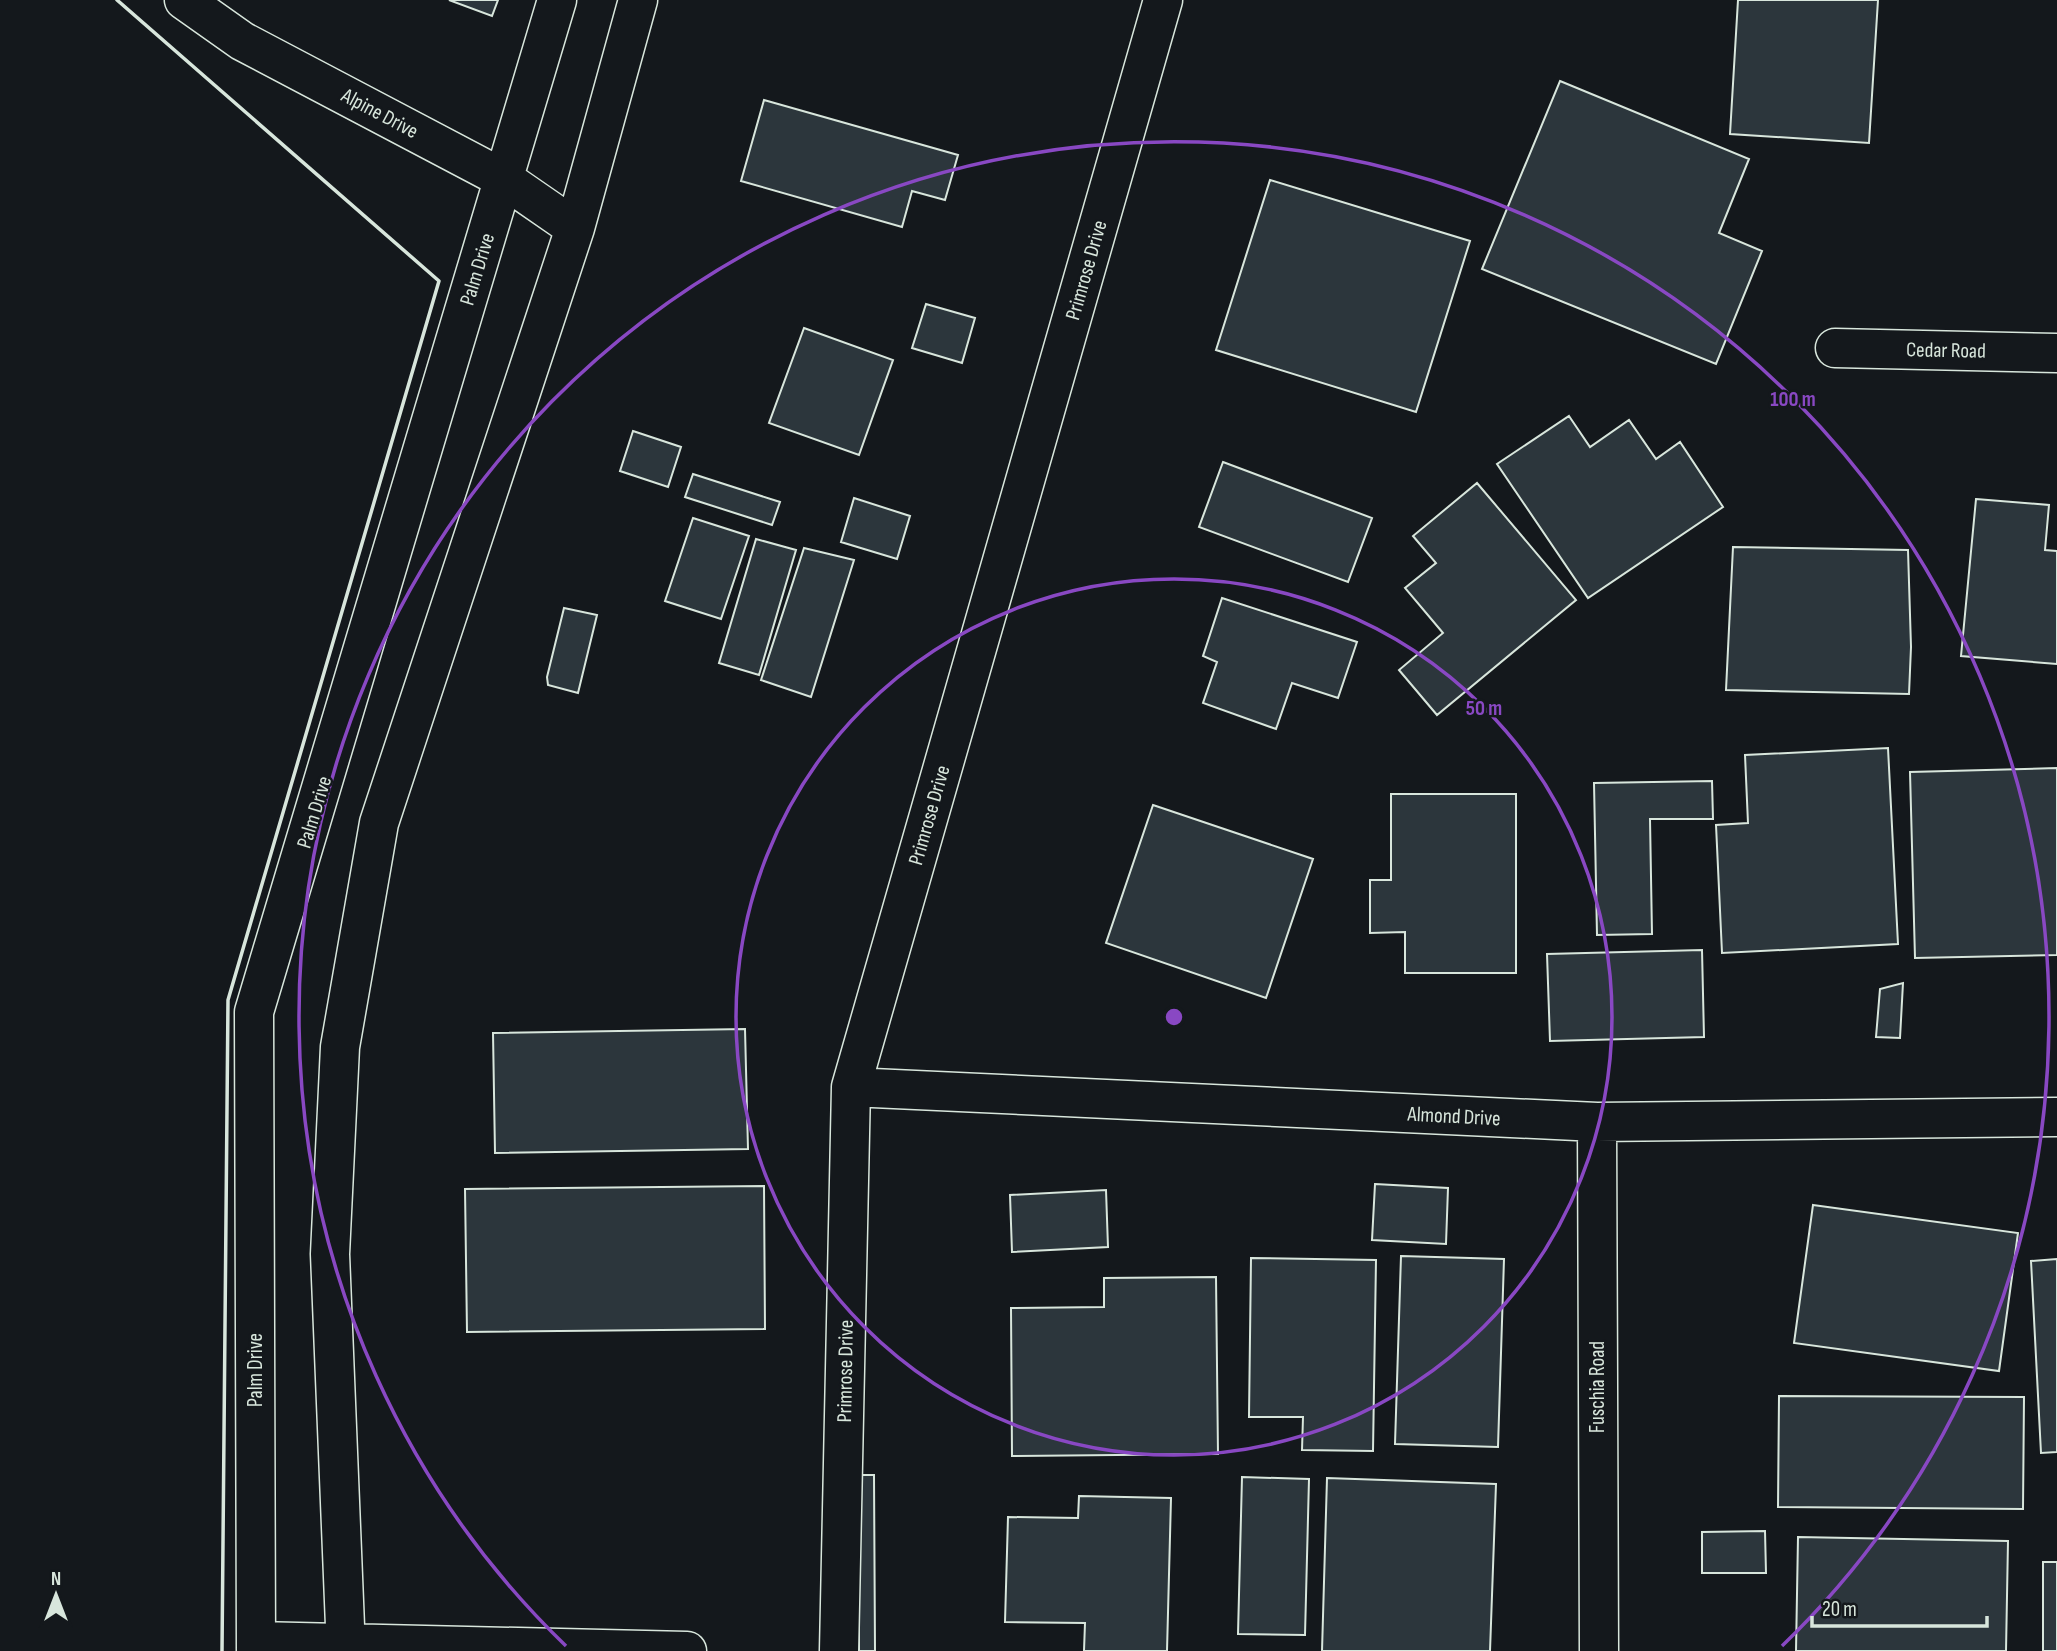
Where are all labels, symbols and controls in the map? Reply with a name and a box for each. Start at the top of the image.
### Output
street label: Alpine Drive [336,82,422,144]
street label: Primrose Drive [1060,217,1113,323]
street label: Palm Drive [455,230,500,308]
street label: Cedar Road [1906,337,1986,364]
text: 100 m [1770,387,1816,412]
text: 50 m [1466,696,1502,721]
street label: Primrose Drive [903,762,956,868]
street label: Palm Drive [292,773,337,851]
centre of rings [1162,1005,1186,1029]
street label: Almond Drive [1406,1102,1501,1131]
street label: Primrose Drive [832,1319,859,1423]
street label: Palm Drive [243,1333,268,1407]
street label: Fuschia Road [1585,1341,1610,1433]
north arrow [21,1560,91,1630]
text: N [51,1568,61,1591]
scale bar [1812,1584,1987,1628]
text: 20 m [1822,1597,1857,1622]

